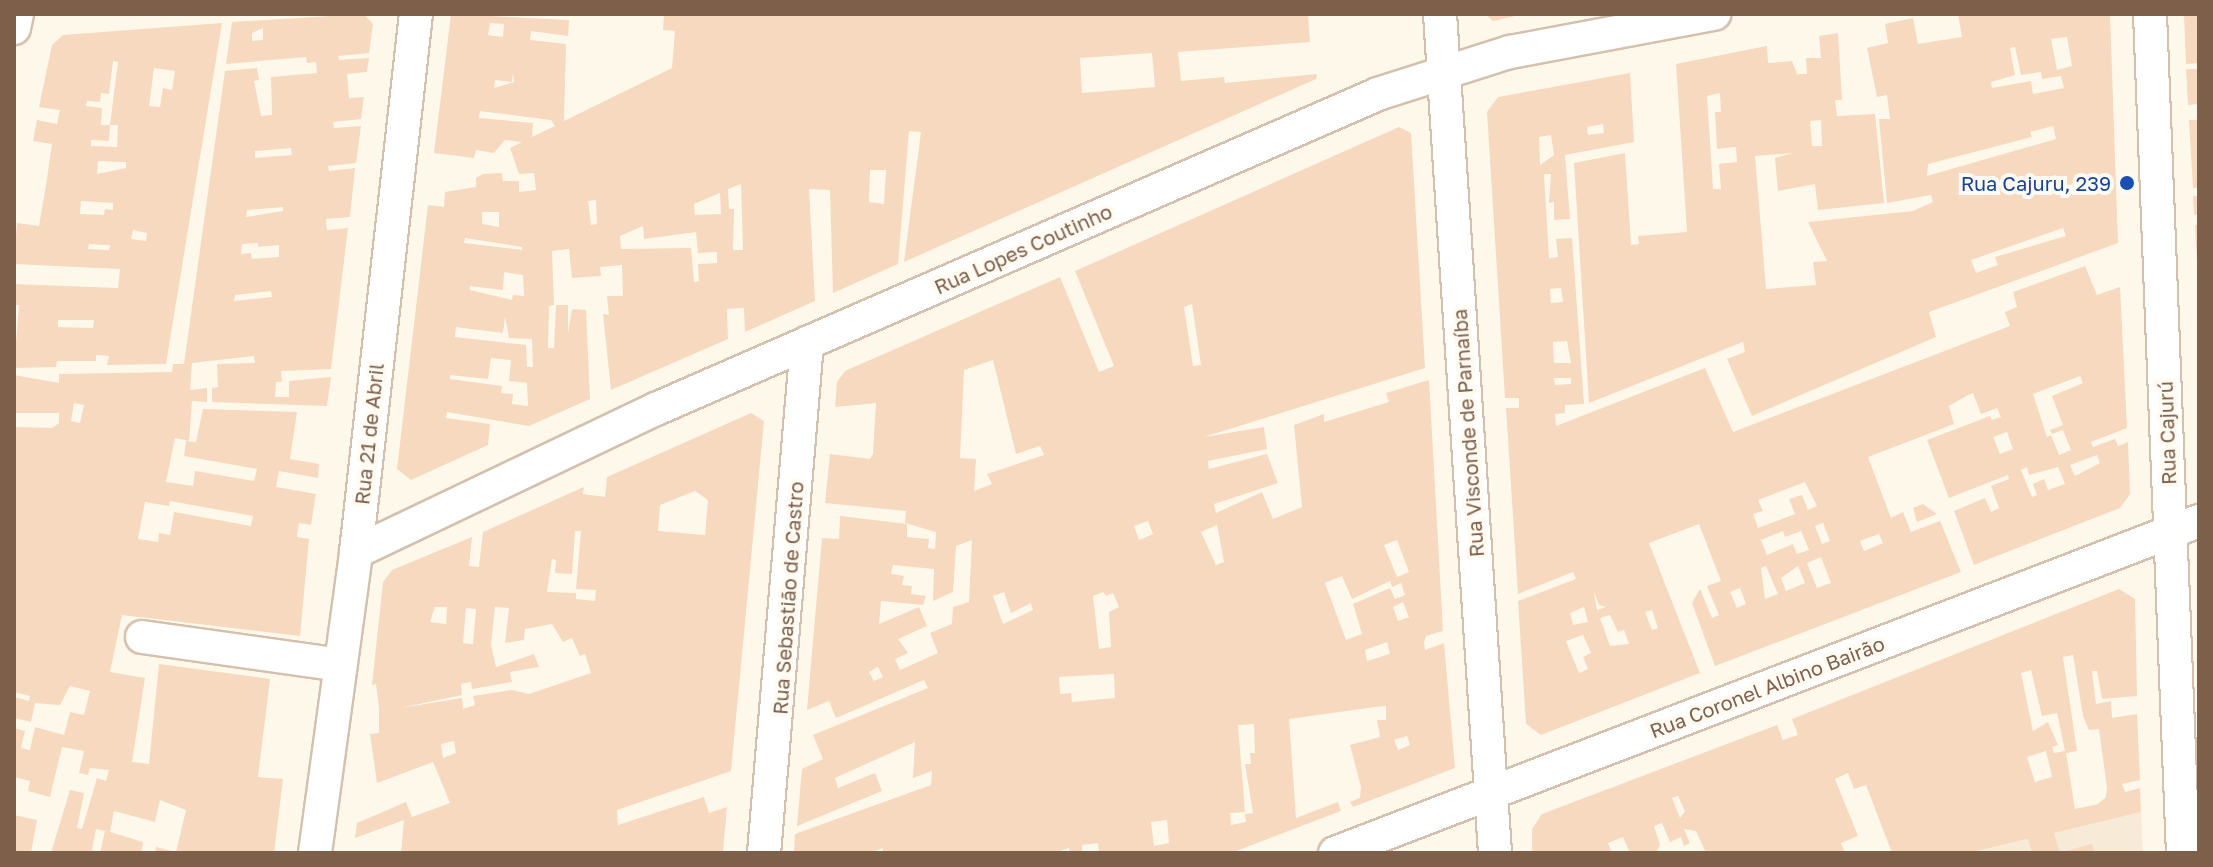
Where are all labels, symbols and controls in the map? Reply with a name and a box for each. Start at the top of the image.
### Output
place label: Rua Cajuru, 239 [1961,171,2111,195]
marker: Rua Cajuru, 239 [2118,174,2136,192]
street label: Rua Lopes Coutinho [930,199,1116,299]
street label: Rua Visconde de Parnaíba [1447,308,1489,558]
street label: Rua 21 de Abril [350,362,388,506]
street label: Rua Cajurú [2153,381,2181,485]
street label: Rua Sebastião de Castro [768,481,808,715]
street label: Rua Coronel Albino Bairão [1646,631,1888,743]

